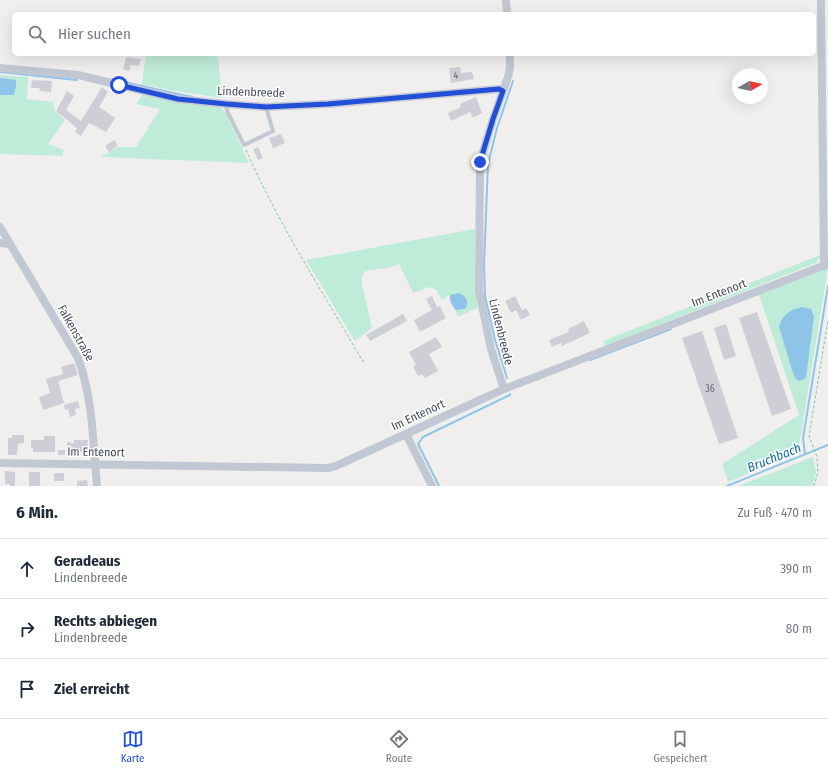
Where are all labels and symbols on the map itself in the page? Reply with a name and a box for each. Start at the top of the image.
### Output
north arrow [732,68,768,104]
house number: 4 [454,70,459,82]
route start [110,76,128,94]
street label: Lindenbreede [217,84,285,100]
route end [471,153,489,171]
street label: Im Entenort [690,276,748,310]
street label: Lindenbreede [486,297,516,367]
street label: Falkenstraße [55,302,97,364]
house number: 36 [705,383,715,395]
street label: Im Entenort [389,396,447,433]
water label: Bruchbach [745,440,803,475]
street label: Im Entenort [67,444,125,460]

